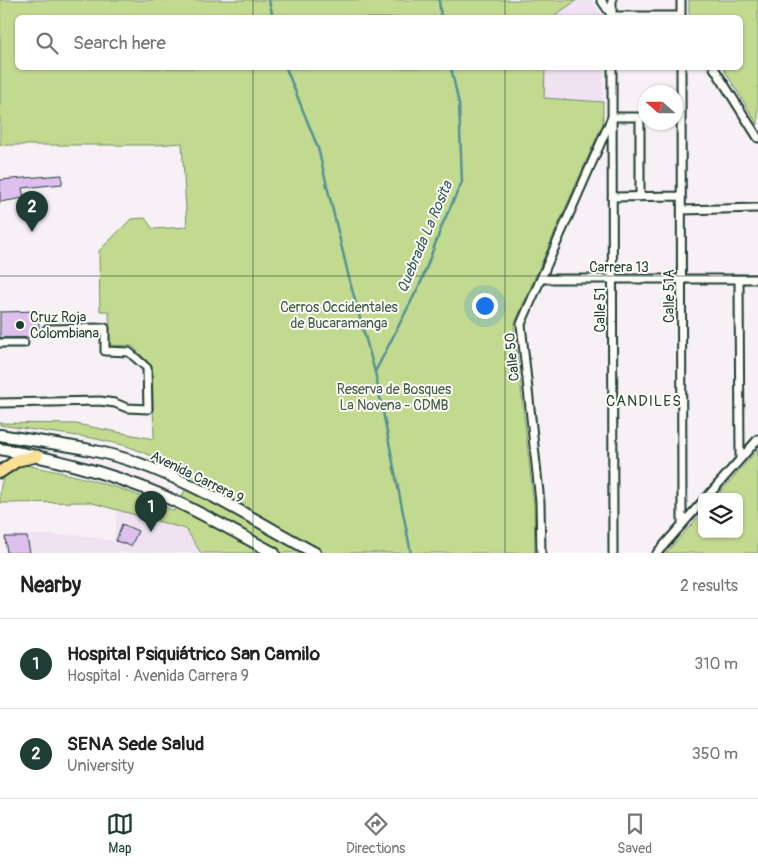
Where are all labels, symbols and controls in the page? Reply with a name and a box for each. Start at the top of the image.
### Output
search box [15,15,743,70]
icon: search [33,29,61,57]
text: Search here [73,31,166,55]
north arrow [638,85,683,130]
water label: Quebrada La Rosita [393,177,457,296]
pin: 2 [16,191,48,232]
street label: Carrera 13 [589,259,649,276]
street label: Calle 51A [661,269,678,323]
street label: Calle 51 [592,288,609,332]
your location [472,293,498,319]
park label: Cerros Occidentales de Bucaramanga [280,299,399,332]
place label: Cruz Roja Colombiana [30,309,99,342]
marker: Cruz Roja Colombiana [14,319,26,331]
street label: Calle 50 [501,332,523,382]
park label: Reserva de Bosques La Novena - CDMB [337,381,452,414]
district label: CANDILES [606,392,682,411]
street label: Avenida Carrera 9 [148,447,246,507]
pin: 1 [135,491,167,532]
map controls [698,493,743,538]
button: layers [698,493,743,538]
text: Nearby [20,572,81,599]
text: 2 results [680,576,738,596]
text: Hospital Psiquiátrico San Camilo [67,642,320,666]
text: 1 [33,654,39,674]
text: 310 m [694,654,738,674]
text: Hospital · Avenida Carrera 9 [67,666,249,686]
text: SENA Sede Salud [67,732,204,756]
text: 2 [32,744,40,764]
text: 350 m [692,744,738,764]
text: University [67,756,134,776]
tab: Map [106,810,134,857]
tab: Directions [346,810,405,857]
tab: Saved [617,810,652,857]

